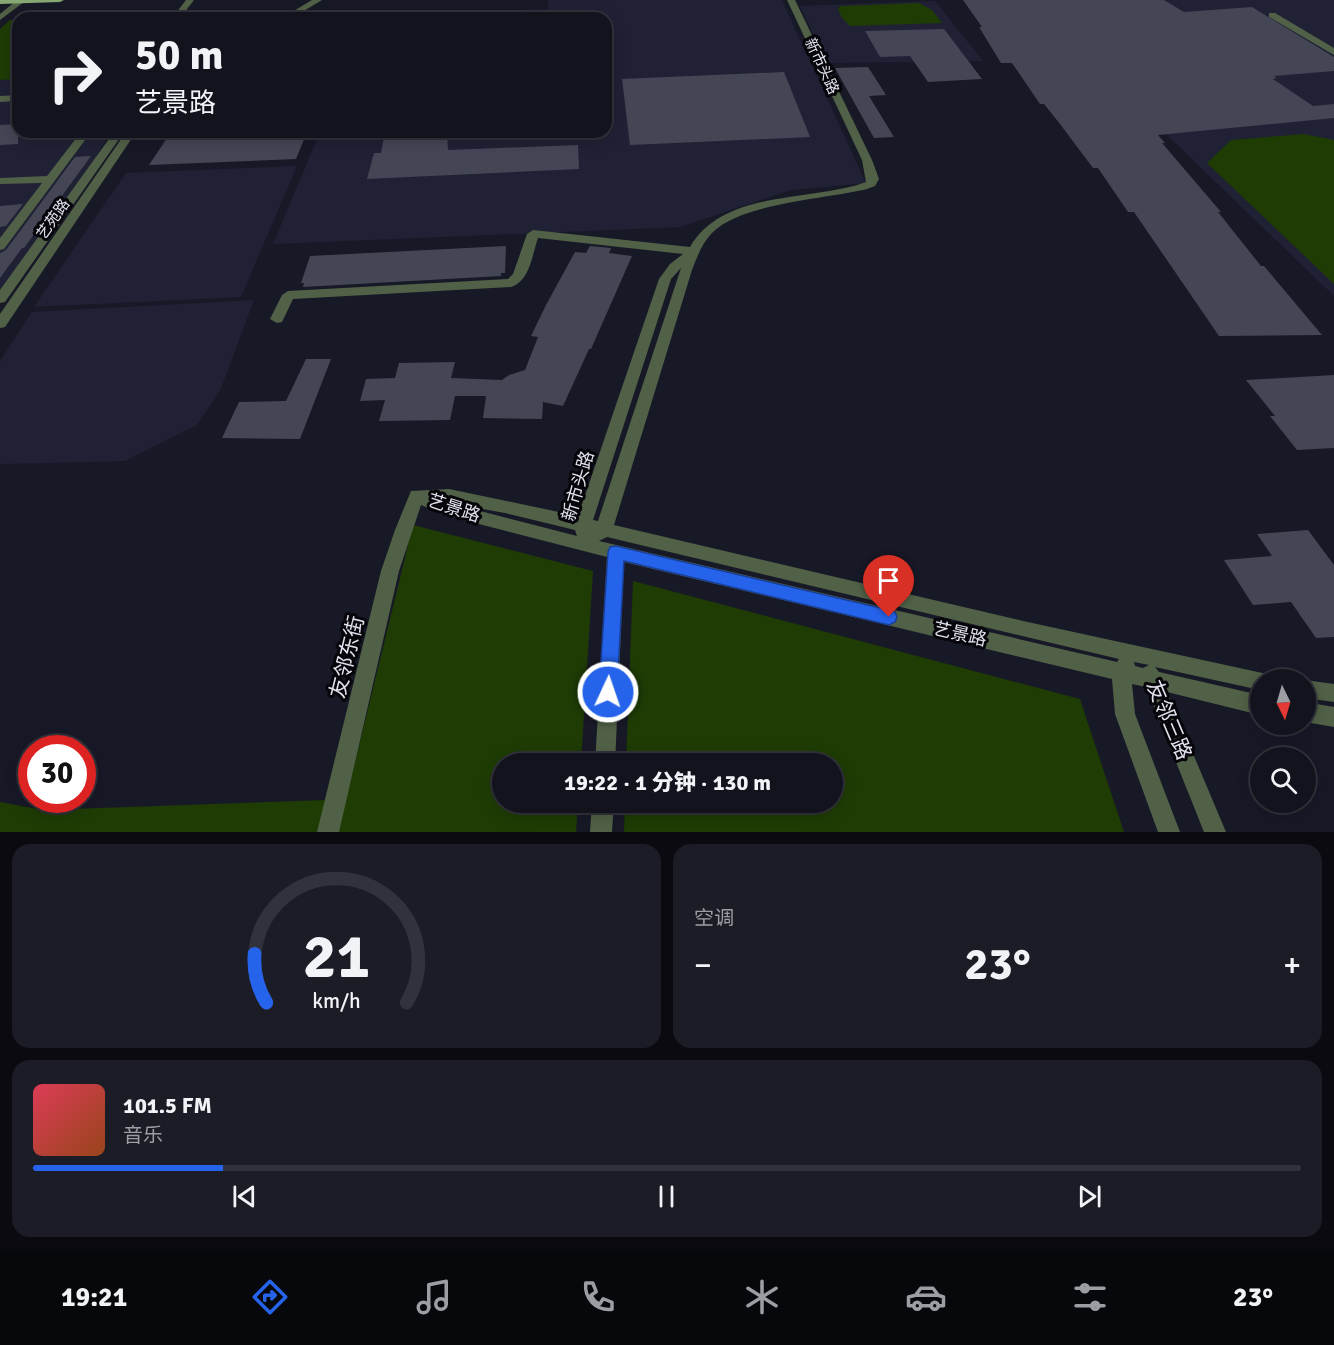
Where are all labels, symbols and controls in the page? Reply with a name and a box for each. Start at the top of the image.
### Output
text: 50 m [135,30,224,81]
street label: 新市头路 [801,35,843,97]
icon: right [36,36,114,114]
text: 艺景路 [135,87,216,120]
street label: 艺苑路 [33,195,73,243]
street label: 新市头路 [558,448,598,524]
street label: 艺景路 [425,489,483,527]
pin [863,555,914,617]
icon: arrive [872,564,905,597]
street label: 友邻东街 [324,613,370,701]
street label: 艺景路 [931,617,989,651]
position arrow [576,660,640,724]
north arrow [1250,669,1316,735]
map controls [1250,669,1316,813]
street label: 友邻三路 [1141,676,1197,764]
speed limit sign: 30 [18,735,96,813]
button: search [1250,747,1316,813]
text: 19:22 · 1 分钟 · 130 m [564,769,771,796]
text: 空调 [694,906,734,931]
text: 21 [303,918,370,995]
text: 23° [964,937,1031,992]
text: − [694,945,712,986]
text: + [1283,945,1301,986]
text: km/h [312,988,361,1014]
text: 101.5 FM [123,1092,212,1119]
text: 音乐 [123,1123,163,1148]
icon: previous [228,1180,261,1213]
icon: pause [650,1180,683,1213]
icon: next [1073,1180,1106,1213]
icon: directions [249,1276,291,1318]
icon: music [413,1276,455,1318]
icon: phone [577,1276,619,1318]
icon: climate [741,1276,783,1318]
icon: car [905,1276,947,1318]
icon: filters [1069,1276,1111,1318]
text: 19:21 [61,1281,127,1314]
text: 23° [1233,1281,1273,1314]

